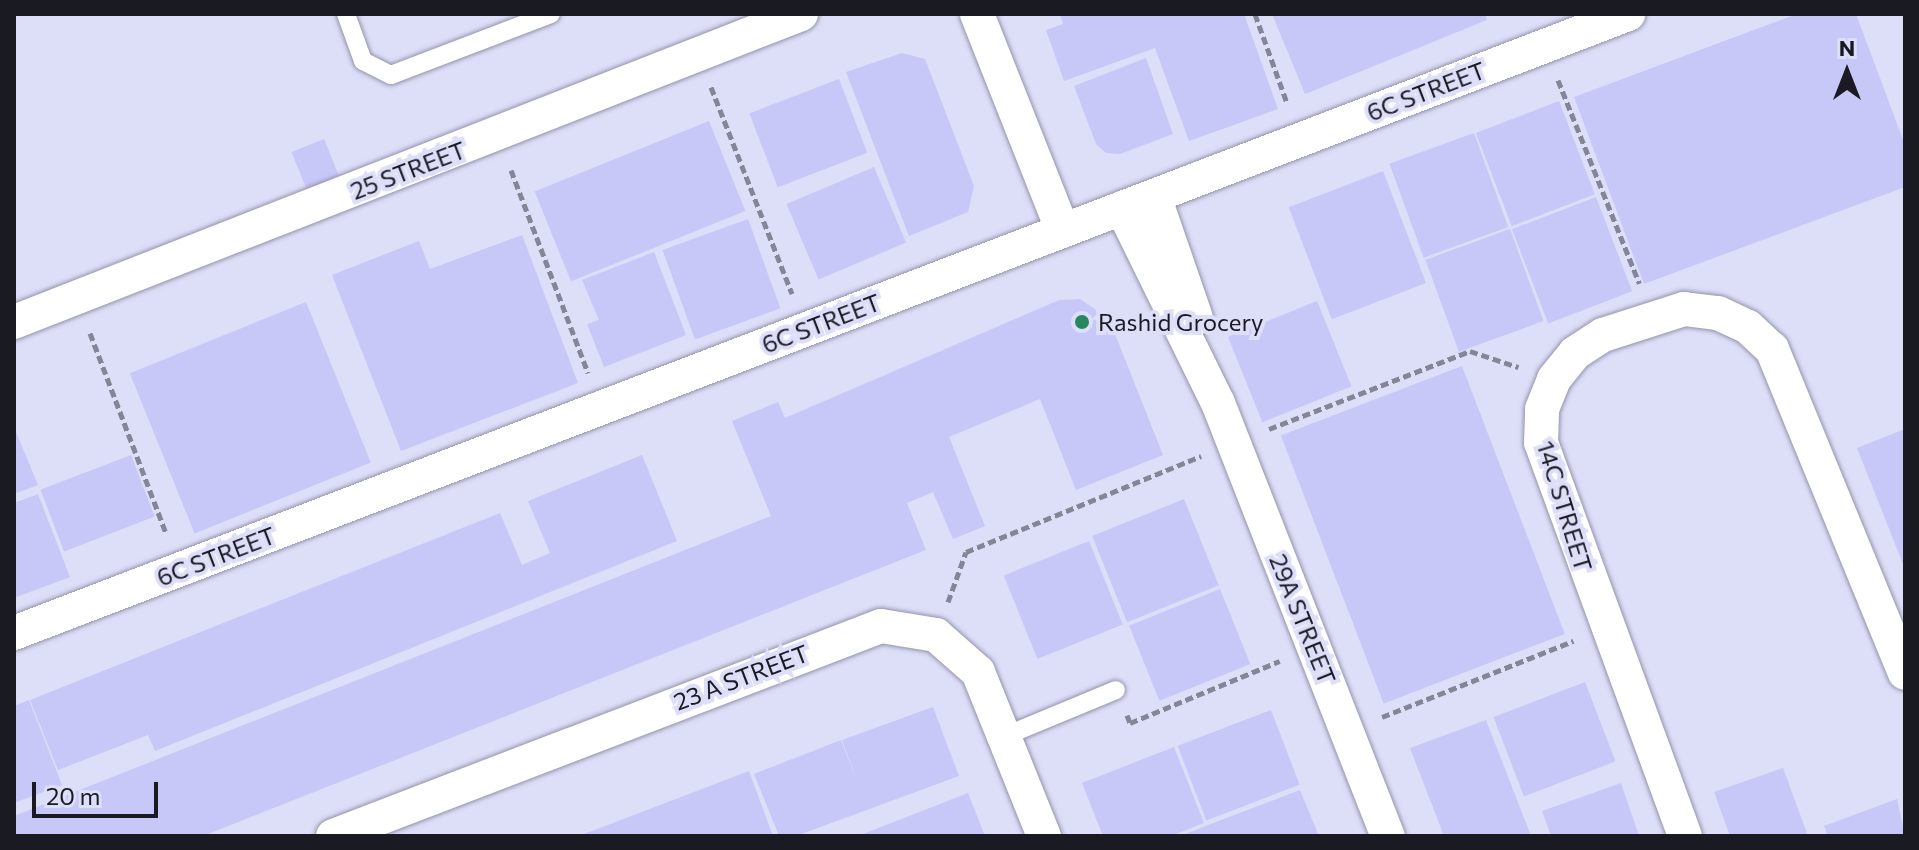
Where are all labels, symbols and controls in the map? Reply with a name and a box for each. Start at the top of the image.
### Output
north arrow [1807,32,1887,112]
text: N [1839,34,1855,61]
street label: 6C STREET [1363,55,1489,127]
street label: 25 STREET [346,135,470,205]
street label: 6C STREET [758,287,884,359]
place label: Rashid Grocery [1098,308,1264,336]
marker: Rashid Grocery [1073,313,1091,331]
street label: 14C STREET [1532,437,1598,575]
street label: 6C STREET [153,520,279,592]
street label: 29A STREET [1264,550,1342,688]
street label: 23 A STREET [670,638,812,716]
scale bar [36,766,162,816]
text: 20 m [46,781,100,810]

